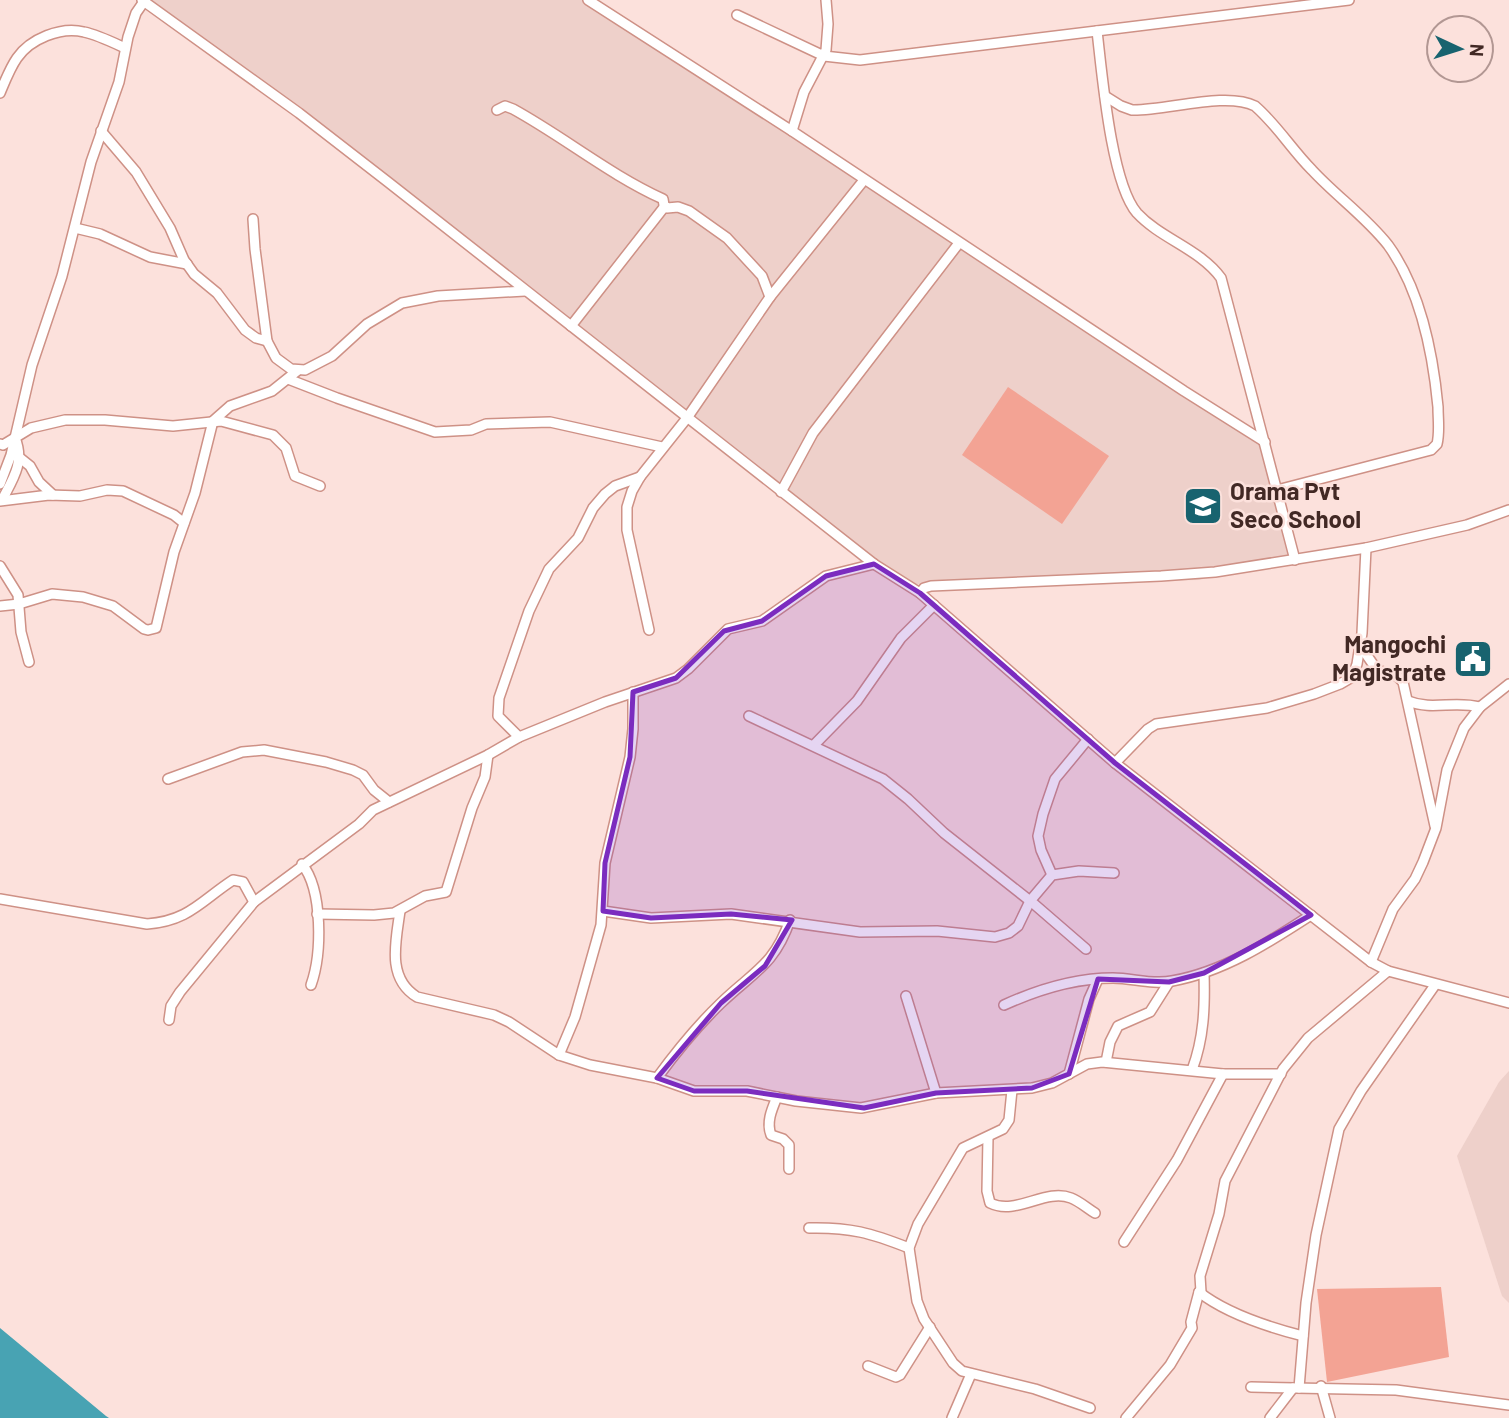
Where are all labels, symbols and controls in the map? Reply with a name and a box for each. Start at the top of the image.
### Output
north arrow [1425,14,1495,84]
text: N [1466,43,1489,57]
place label: Orama Pvt Seco School [1230,476,1361,533]
school or university icon: Orama Pvt Seco School [1182,485,1224,527]
place label: Mangochi Magistrate [1332,629,1446,686]
public building icon: Mangochi Magistrate [1452,638,1494,680]

